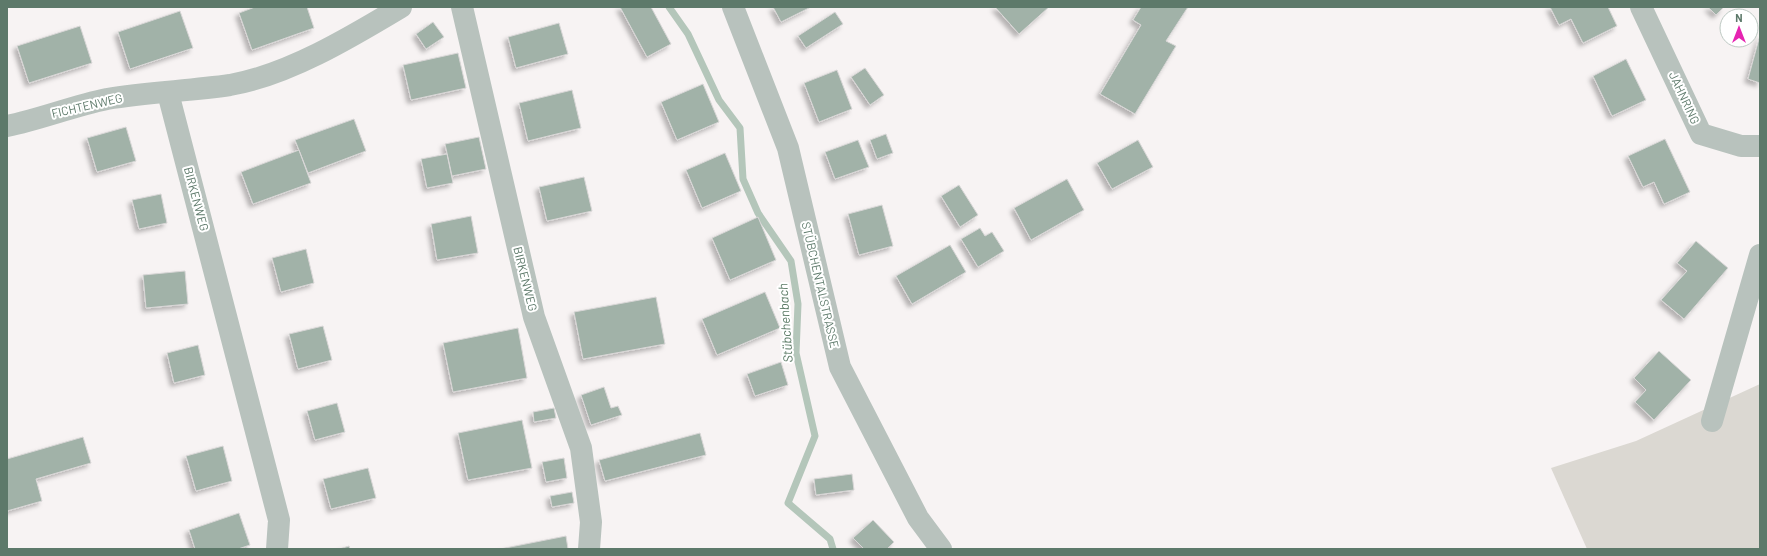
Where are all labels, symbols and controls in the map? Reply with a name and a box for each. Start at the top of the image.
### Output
north arrow [1719,8,1759,48]
text: N [1735,11,1743,24]
street label: JAHNRING [1667,69,1703,126]
street label: FICHTENWEG [50,90,124,120]
street label: BIRKENWEG [182,165,212,232]
street label: STÜBCHENTALSTRASSE [800,220,842,349]
street label: BIRKENWEG [511,245,541,312]
water label: Stübchenbach [774,283,796,363]

